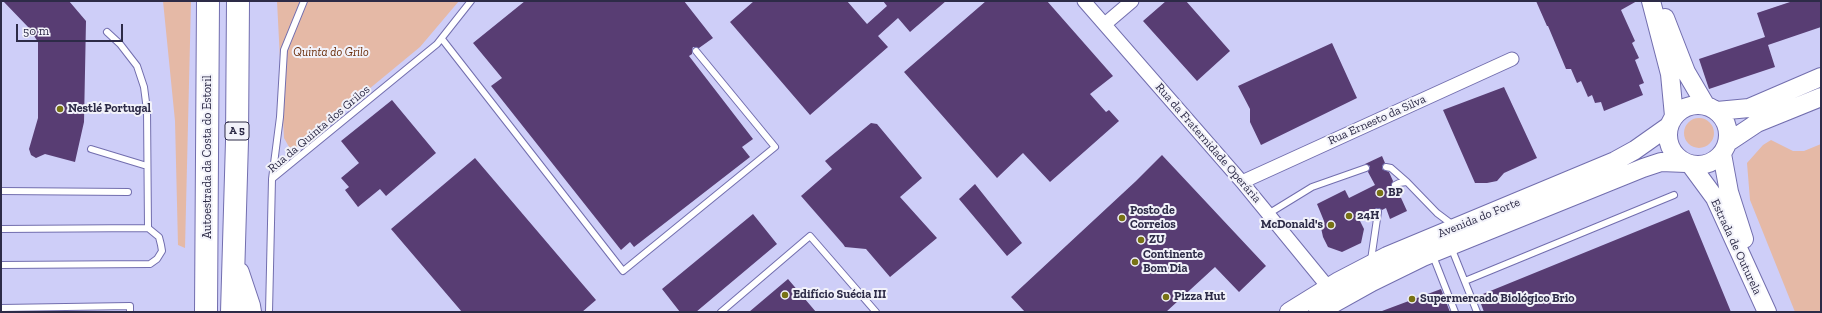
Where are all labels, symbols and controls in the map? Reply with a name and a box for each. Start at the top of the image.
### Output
scale bar [18,16,125,42]
text: 50 m [23,24,49,38]
park label: Quinta do Grilo [293,46,369,60]
street label: Autoestrada da Costa do Estoril [201,75,215,239]
street label: Rua da Fraternidade Operária [1152,80,1264,206]
street label: Rua da Quinta dos Grilos [265,82,373,176]
street label: Rua Ernesto da Silva [1326,92,1428,148]
place label: Nestlé Portugal [68,102,151,116]
marker: Nestlé Portugal [55,104,65,114]
road number: A 5 [225,122,249,140]
place label: BP [1388,186,1403,200]
marker: BP [1375,188,1385,198]
street label: Avenida do Forte [1436,195,1522,241]
street label: Estrada de Outurela [1708,197,1764,297]
place label: Posto de Correios [1130,204,1176,232]
place label: 24H [1357,209,1379,223]
marker: 24H [1344,211,1354,221]
marker: Posto de Correios [1117,213,1127,223]
place label: McDonald's [1261,218,1323,232]
marker: McDonald's [1326,220,1336,230]
place label: ZU [1149,233,1165,247]
marker: ZU [1136,235,1146,245]
place label: Continente Bom Dia [1143,248,1203,276]
marker: Continente Bom Dia [1130,257,1140,267]
place label: Edifício Suécia III [793,288,886,302]
marker: Edifício Suécia III [780,290,790,300]
place label: Pizza Hut [1174,290,1225,304]
marker: Pizza Hut [1161,292,1171,302]
place label: Supermercado Biológico Brio [1420,292,1575,306]
marker: Supermercado Biológico Brio [1407,294,1417,304]

